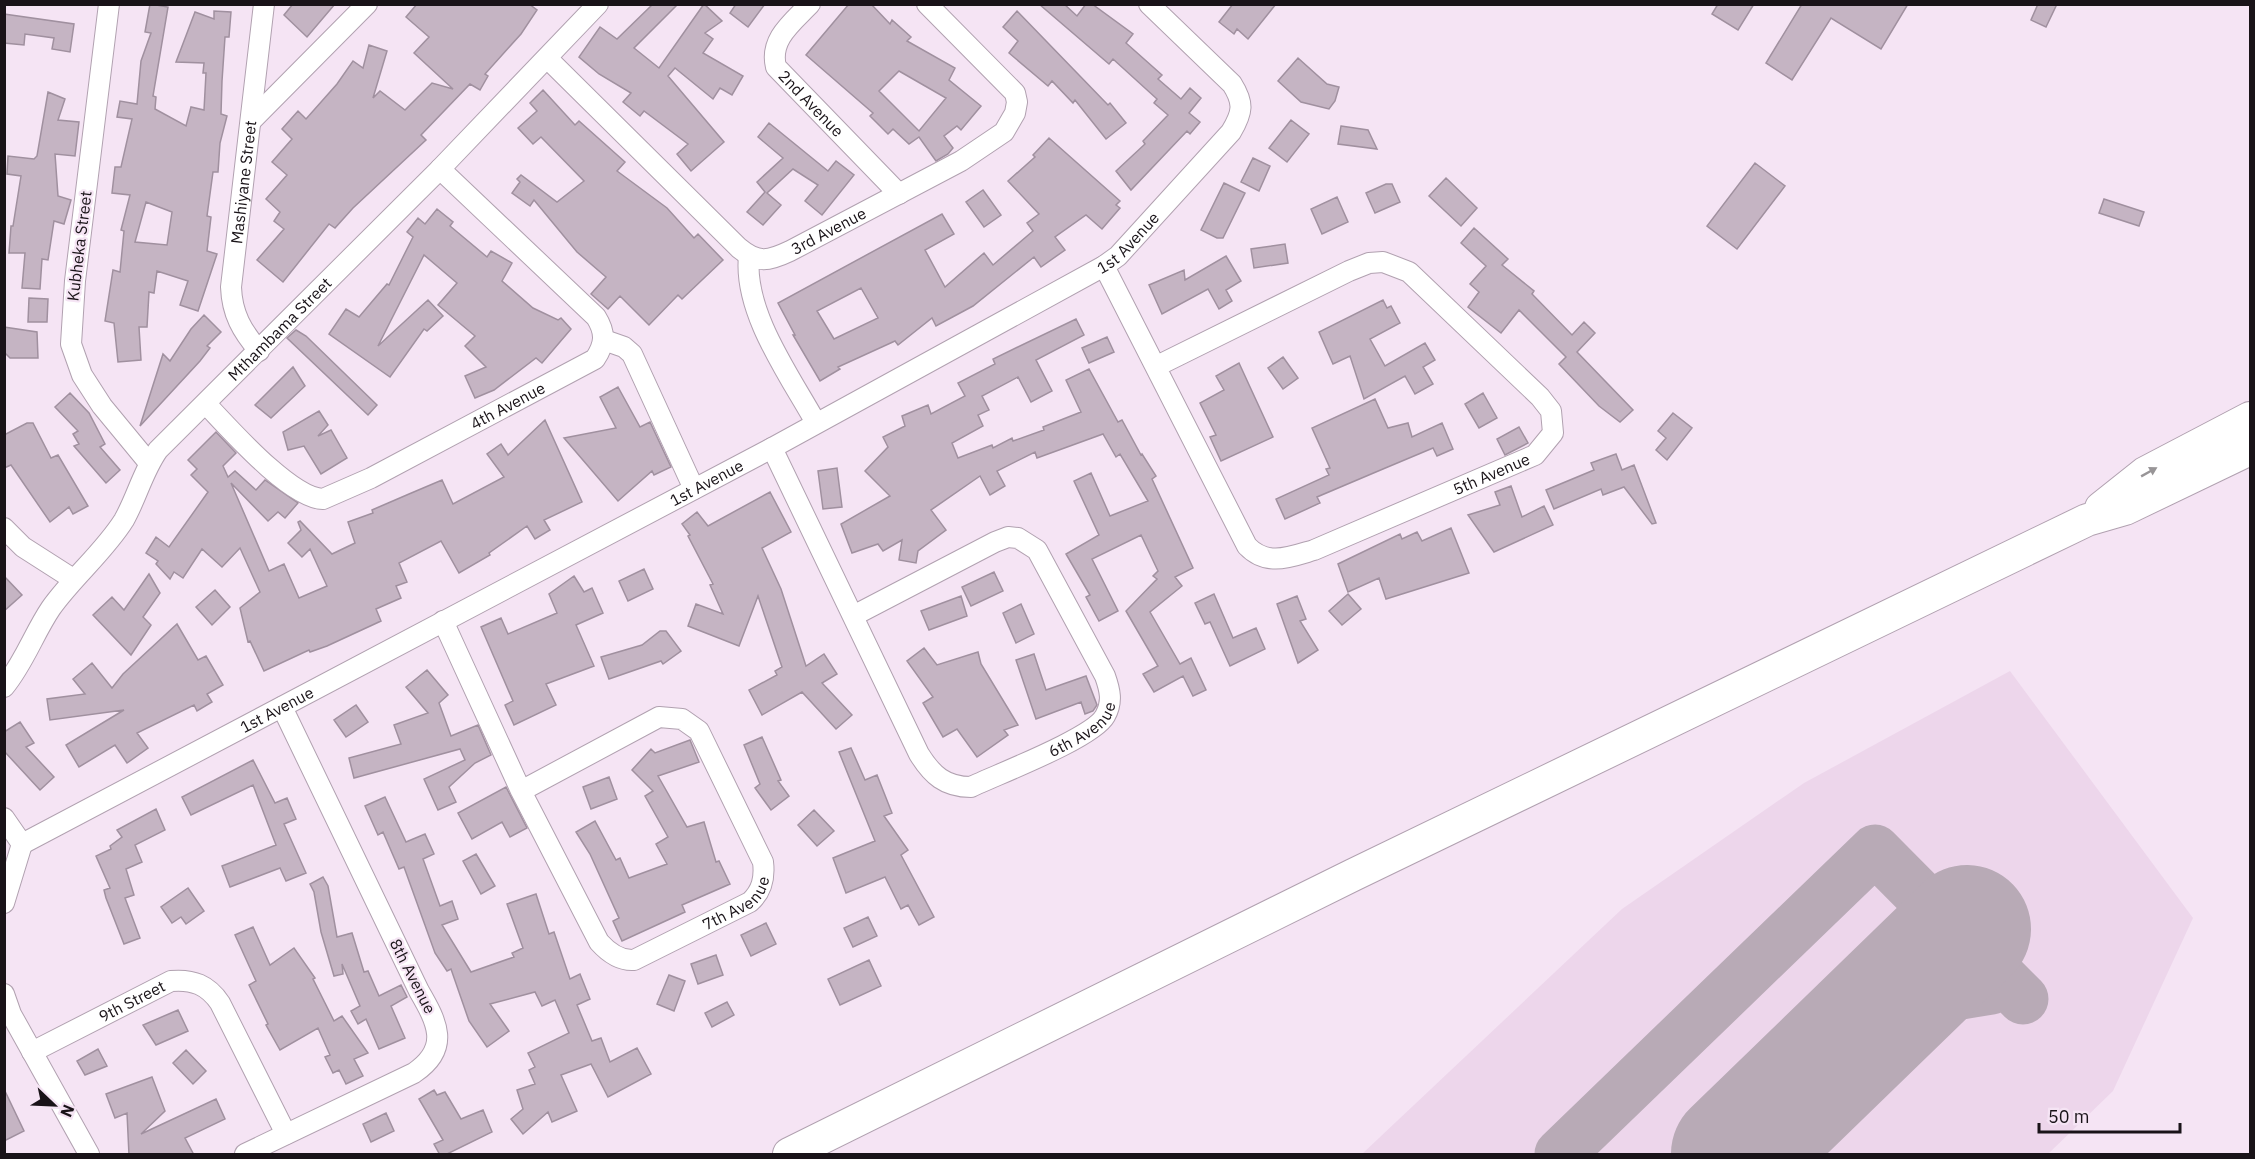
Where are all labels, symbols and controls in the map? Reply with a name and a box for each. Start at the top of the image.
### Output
street label: 2nd Avenue [774,66,848,141]
street label: Mashiyane Street [226,119,260,245]
street label: Kubheka Street [62,190,96,302]
street label: 3rd Avenue [788,203,870,259]
street label: 1st Avenue [1093,208,1163,278]
street label: Mthambama Street [223,273,336,385]
street label: 4th Avenue [467,377,548,433]
street label: 5th Avenue [1450,448,1533,499]
street label: 1st Avenue [666,455,747,510]
one-way arrow [2141,467,2158,477]
street label: 1st Avenue [237,682,317,737]
street label: 6th Avenue [1045,700,1120,761]
street label: 7th Avenue [699,874,773,934]
street label: 8th Avenue [386,935,441,1017]
street label: 9th Street [95,976,168,1026]
north arrow [24,1075,84,1135]
scale bar [2039,1096,2180,1134]
text: N [56,1102,79,1120]
text: 50 m [2048,1105,2090,1128]

